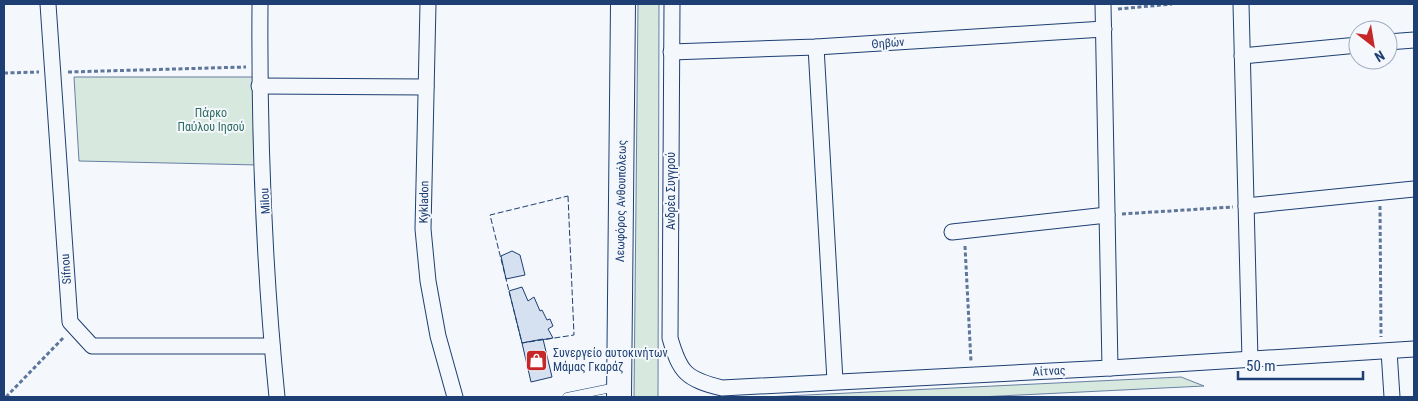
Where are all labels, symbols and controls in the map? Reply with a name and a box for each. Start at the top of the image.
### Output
north arrow [1348,20,1398,70]
street label: Θηβών [871,35,905,51]
text: N [1372,47,1387,65]
park label: Πἀρκο Παὐλου Ιησού [177,106,245,134]
street label: Λεωφόρος Ανθουπόλεως [613,139,629,262]
street label: Ανδρέα Συγγρού [664,152,678,230]
street label: Kykladon [417,180,431,224]
street label: Milou [257,187,273,215]
street label: Sifnou [58,253,74,285]
place label: Συνεργείο αυτοκινήτων Μάμας Γκαράζ [553,346,668,374]
shop icon: Συνεργείο αυτοκινήτων Μάμας Γκαράζ [525,348,549,372]
scale bar [1238,348,1363,380]
text: 50 m [1246,357,1276,375]
street label: Αίτνας [1032,363,1066,379]

